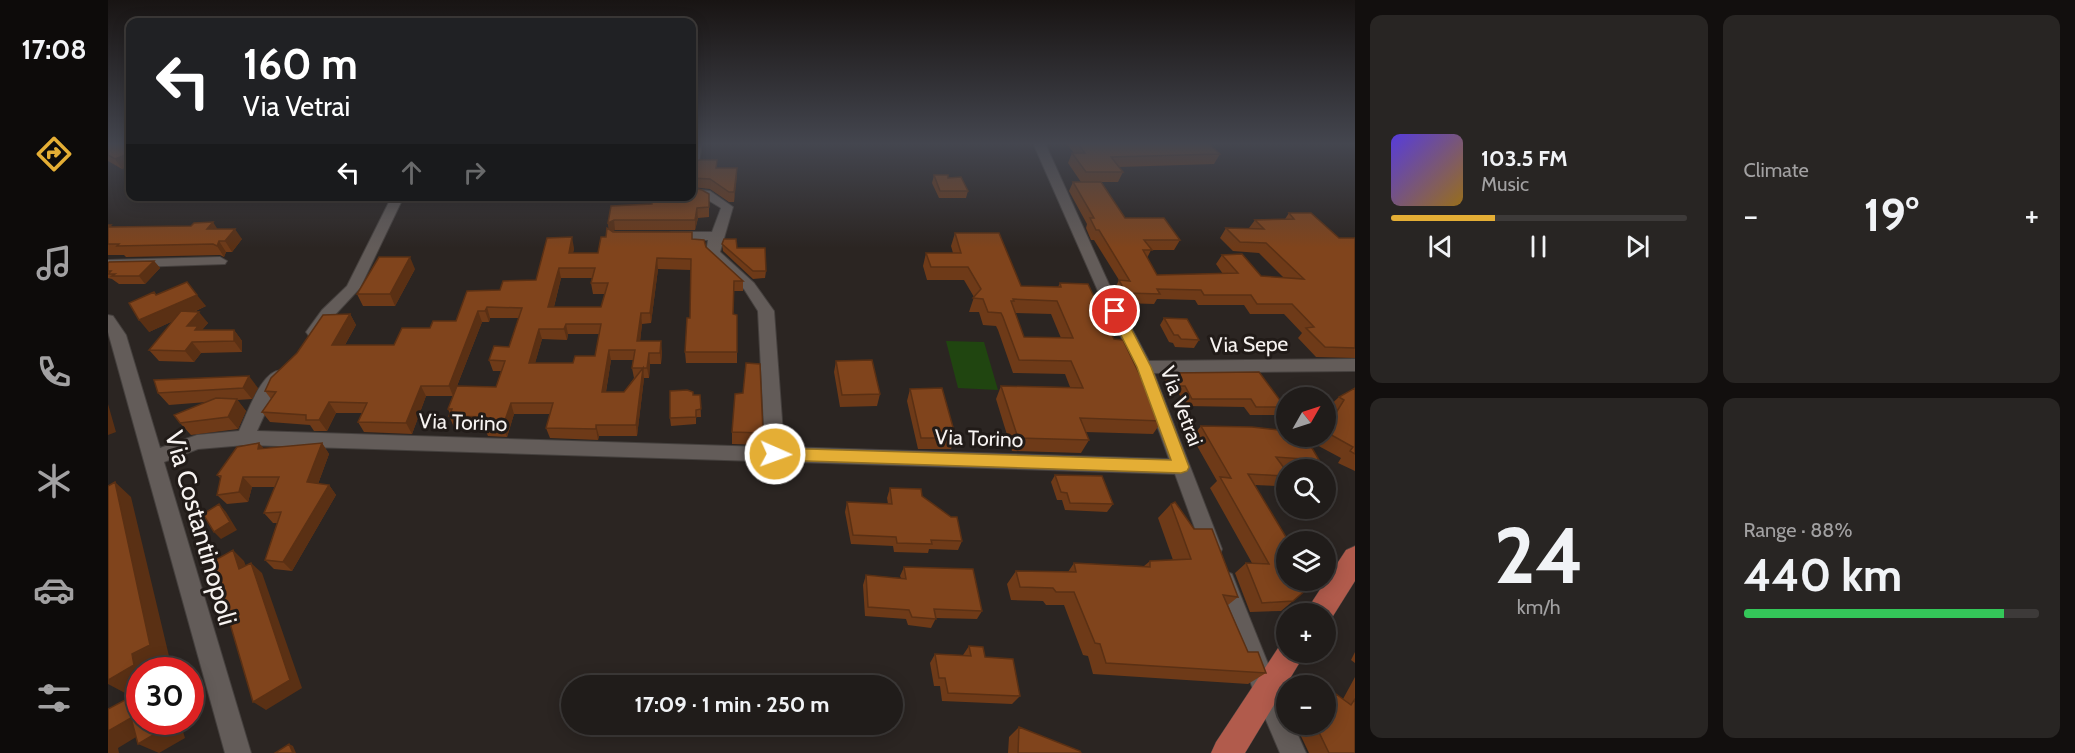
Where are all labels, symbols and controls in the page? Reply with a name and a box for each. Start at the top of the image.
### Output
text: 17:08 [21,33,87,66]
text: 160 m [243,38,358,90]
icon: left [144,42,222,120]
text: Via Vetrai [243,90,350,123]
icon: directions [33,133,75,175]
text: 103.5 FM [1481,145,1568,172]
icon: left [332,156,365,189]
icon: ahead [395,156,428,189]
icon: right [458,156,491,189]
text: Climate [1744,158,1809,182]
text: Music [1481,172,1529,196]
text: 19° [1864,188,1919,242]
text: − [1744,195,1758,235]
text: + [2024,195,2039,235]
icon: previous [1424,230,1457,263]
icon: pause [1522,230,1555,263]
icon: next [1621,230,1654,263]
icon: music [33,242,75,284]
pin [1089,285,1140,336]
icon: arrive [1098,294,1131,327]
street label: Via Sepe [1210,331,1289,357]
icon: phone [33,351,75,393]
street label: Via Vetrai [1155,363,1209,449]
north arrow [1276,387,1336,447]
map controls [1276,387,1336,735]
street label: Via Torino [418,408,508,436]
position arrow [743,422,807,486]
street label: Via Torino [934,424,1024,452]
street label: Via Costantinopoli [158,427,244,629]
button: search [1276,459,1336,519]
icon: climate [33,460,75,502]
text: 24 [1494,508,1584,603]
text: Range · 88% [1744,518,1852,542]
button: layers [1276,531,1336,591]
text: 440 km [1744,548,1902,602]
icon: car [33,569,75,611]
text: km/h [1517,595,1561,619]
button: + [1276,603,1336,663]
speed limit sign: 30 [126,657,204,735]
button: − [1276,675,1336,735]
icon: filters [33,677,75,719]
text: 17:09 · 1 min · 250 m [635,691,829,718]

